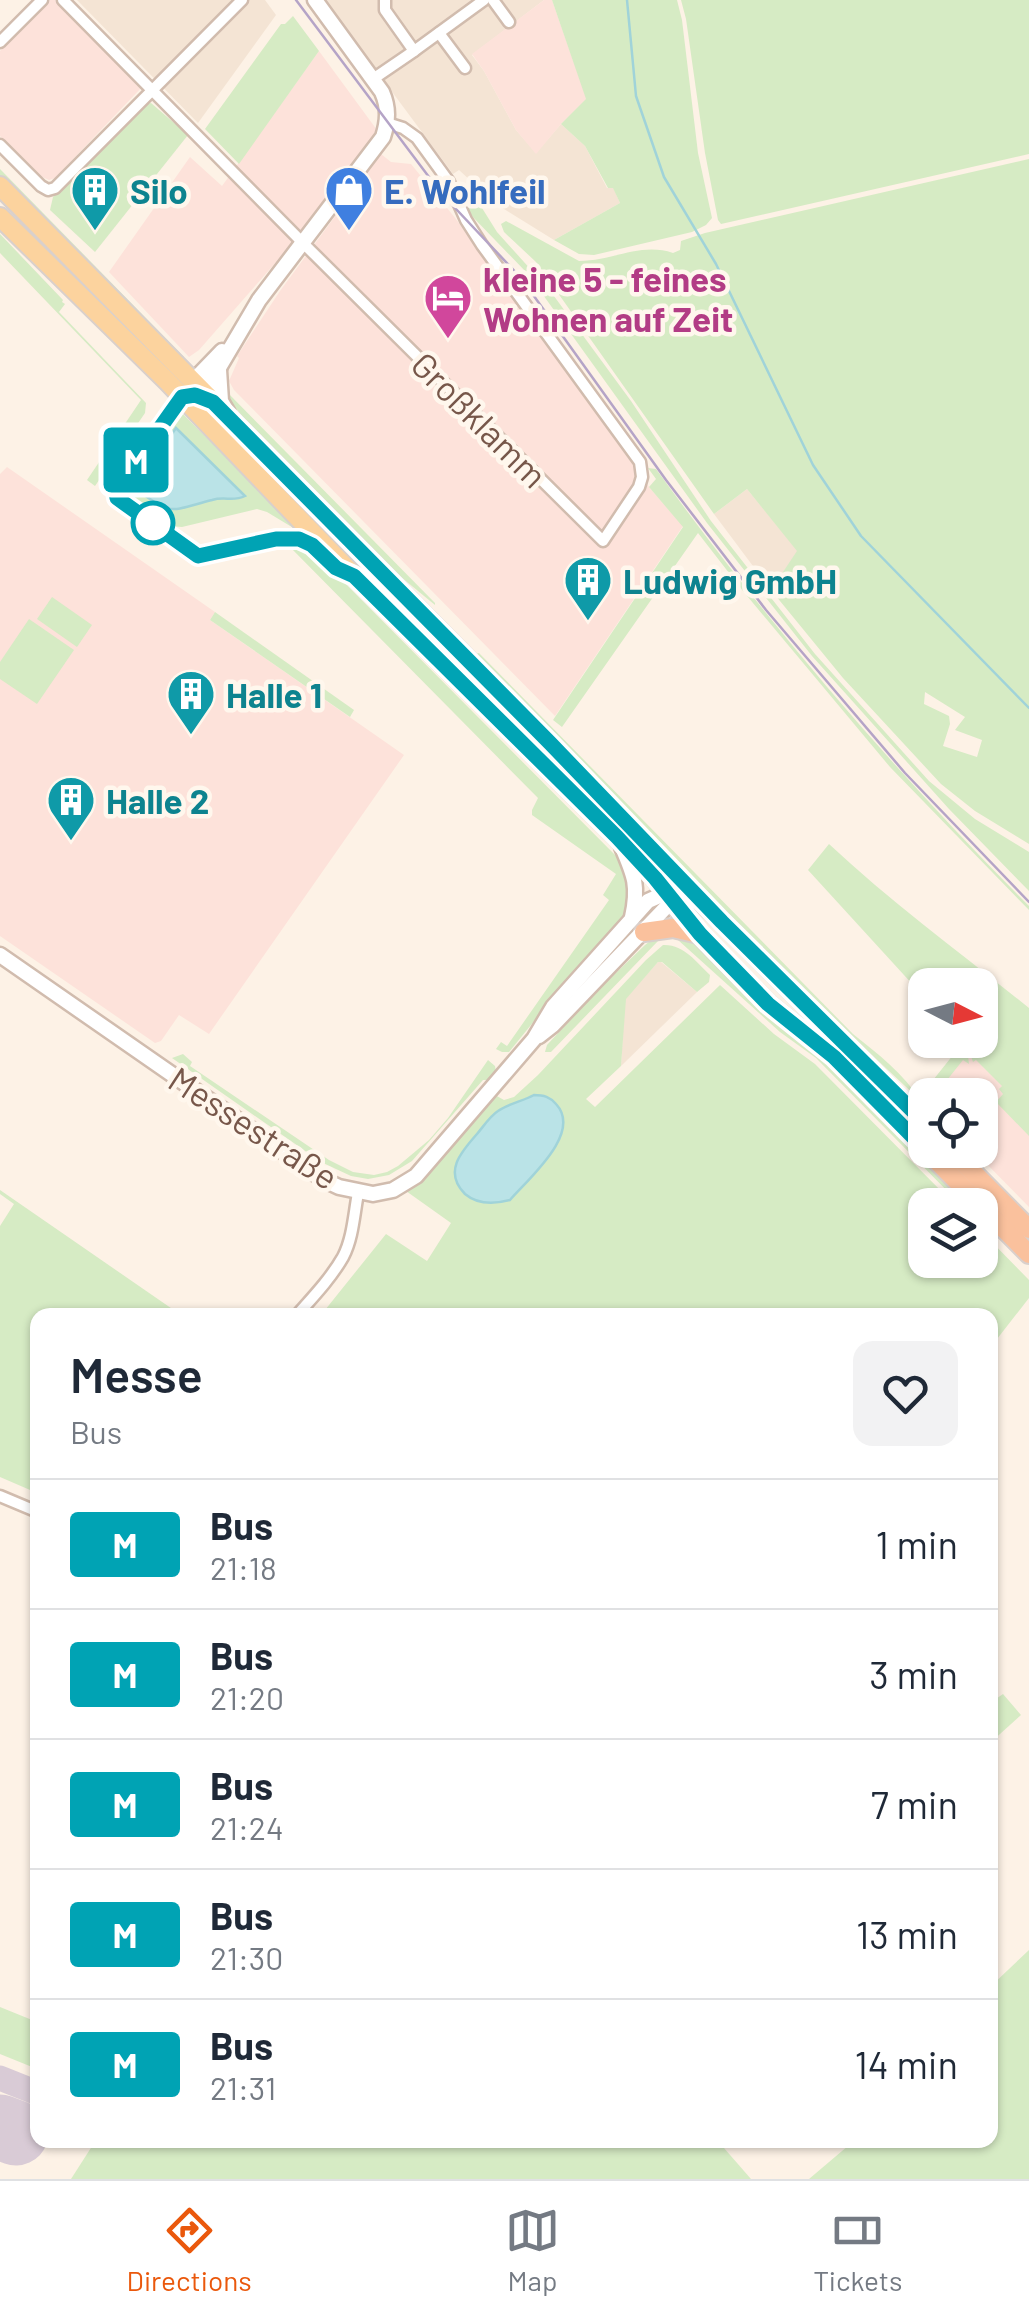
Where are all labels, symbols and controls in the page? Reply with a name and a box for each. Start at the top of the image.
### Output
building icon: Silo [69,164,121,232]
shop icon: E. Wohlfeil [323,164,375,232]
place label: Silo [130,169,188,211]
place label: E. Wohlfeil [384,169,546,211]
place label: kleine 5 - feines Wohnen auf Zeit [483,257,733,339]
hotel icon: kleine 5 - feines Wohnen auf Zeit [422,272,474,340]
street label: Großklamm [404,343,556,495]
line badge: M [104,428,168,492]
text: M [123,439,149,481]
unlabelled marker [132,502,174,544]
building icon: Ludwig GmbH [562,554,614,622]
place label: Ludwig GmbH [623,559,837,601]
building icon: Halle 1 [165,668,217,736]
place label: Halle 1 [226,673,322,715]
building icon: Halle 2 [45,774,97,842]
place label: Halle 2 [106,779,209,821]
north arrow [908,968,998,1058]
map controls [908,968,998,1278]
street label: Messestraße [162,1057,346,1197]
button: locate [908,1078,998,1168]
button: layers [908,1188,998,1278]
button: heart [853,1341,958,1446]
text: Messe [70,1345,203,1403]
text: Bus [70,1412,122,1450]
text: Bus [210,1502,273,1548]
text: 1 min [876,1521,958,1567]
text: M [112,1523,138,1565]
text: 21:18 [210,1548,277,1586]
text: Bus [210,1632,273,1678]
text: 3 min [869,1651,958,1697]
text: M [112,1653,138,1695]
text: 21:20 [210,1678,284,1716]
text: Bus [210,1762,273,1808]
text: 7 min [871,1781,958,1827]
text: M [112,1783,138,1825]
text: 21:24 [210,1808,284,1846]
text: Bus [210,1892,273,1938]
text: 13 min [856,1911,958,1957]
text: M [112,1913,138,1955]
text: 21:30 [210,1938,283,1976]
text: Bus [210,2022,273,2068]
text: 14 min [855,2041,958,2087]
text: M [112,2043,138,2085]
text: 21:31 [210,2068,276,2106]
tab: Directions [127,2203,252,2297]
tab: Map [505,2203,560,2297]
tab: Tickets [813,2203,902,2297]

